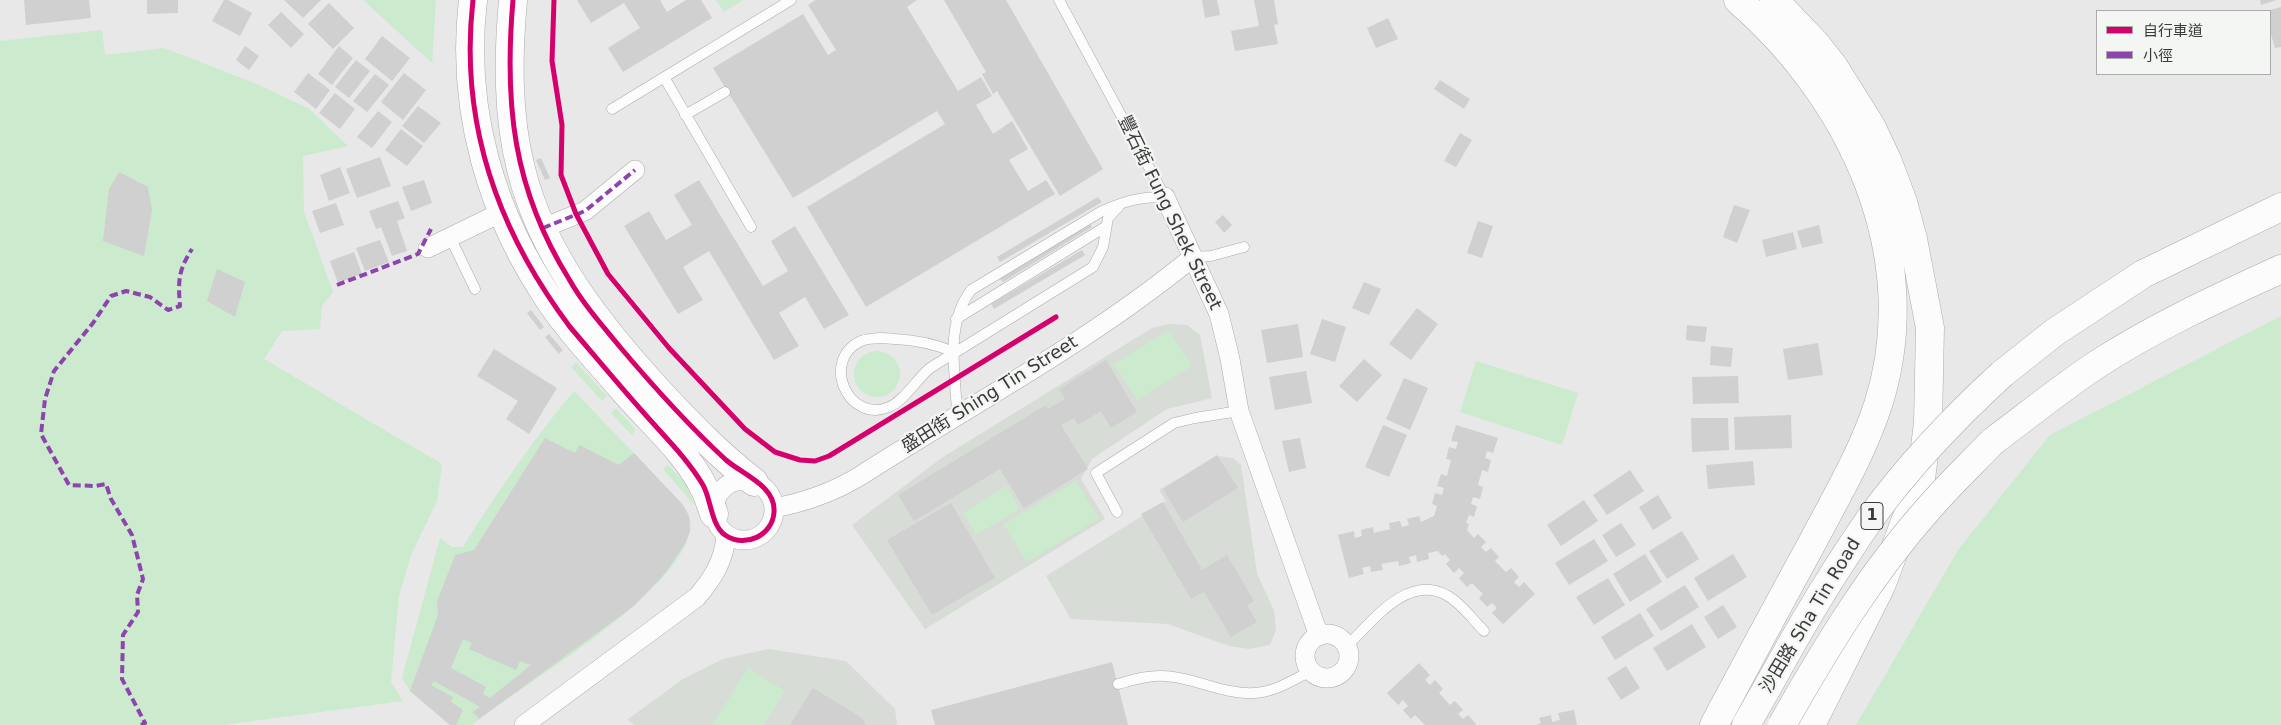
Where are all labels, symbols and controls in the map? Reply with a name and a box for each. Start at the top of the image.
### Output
legend [2096,10,2271,75]
text: 自行車道 [2143,22,2203,40]
text: 小徑 [2143,47,2173,65]
street label: 豐石街 Fung Shek Street [1112,112,1226,314]
street label: 盛田街 Shing Tin Street [898,332,1082,458]
road number: 1 [1861,502,1883,530]
street label: 沙田路 Sha Tin Road [1756,535,1866,697]

